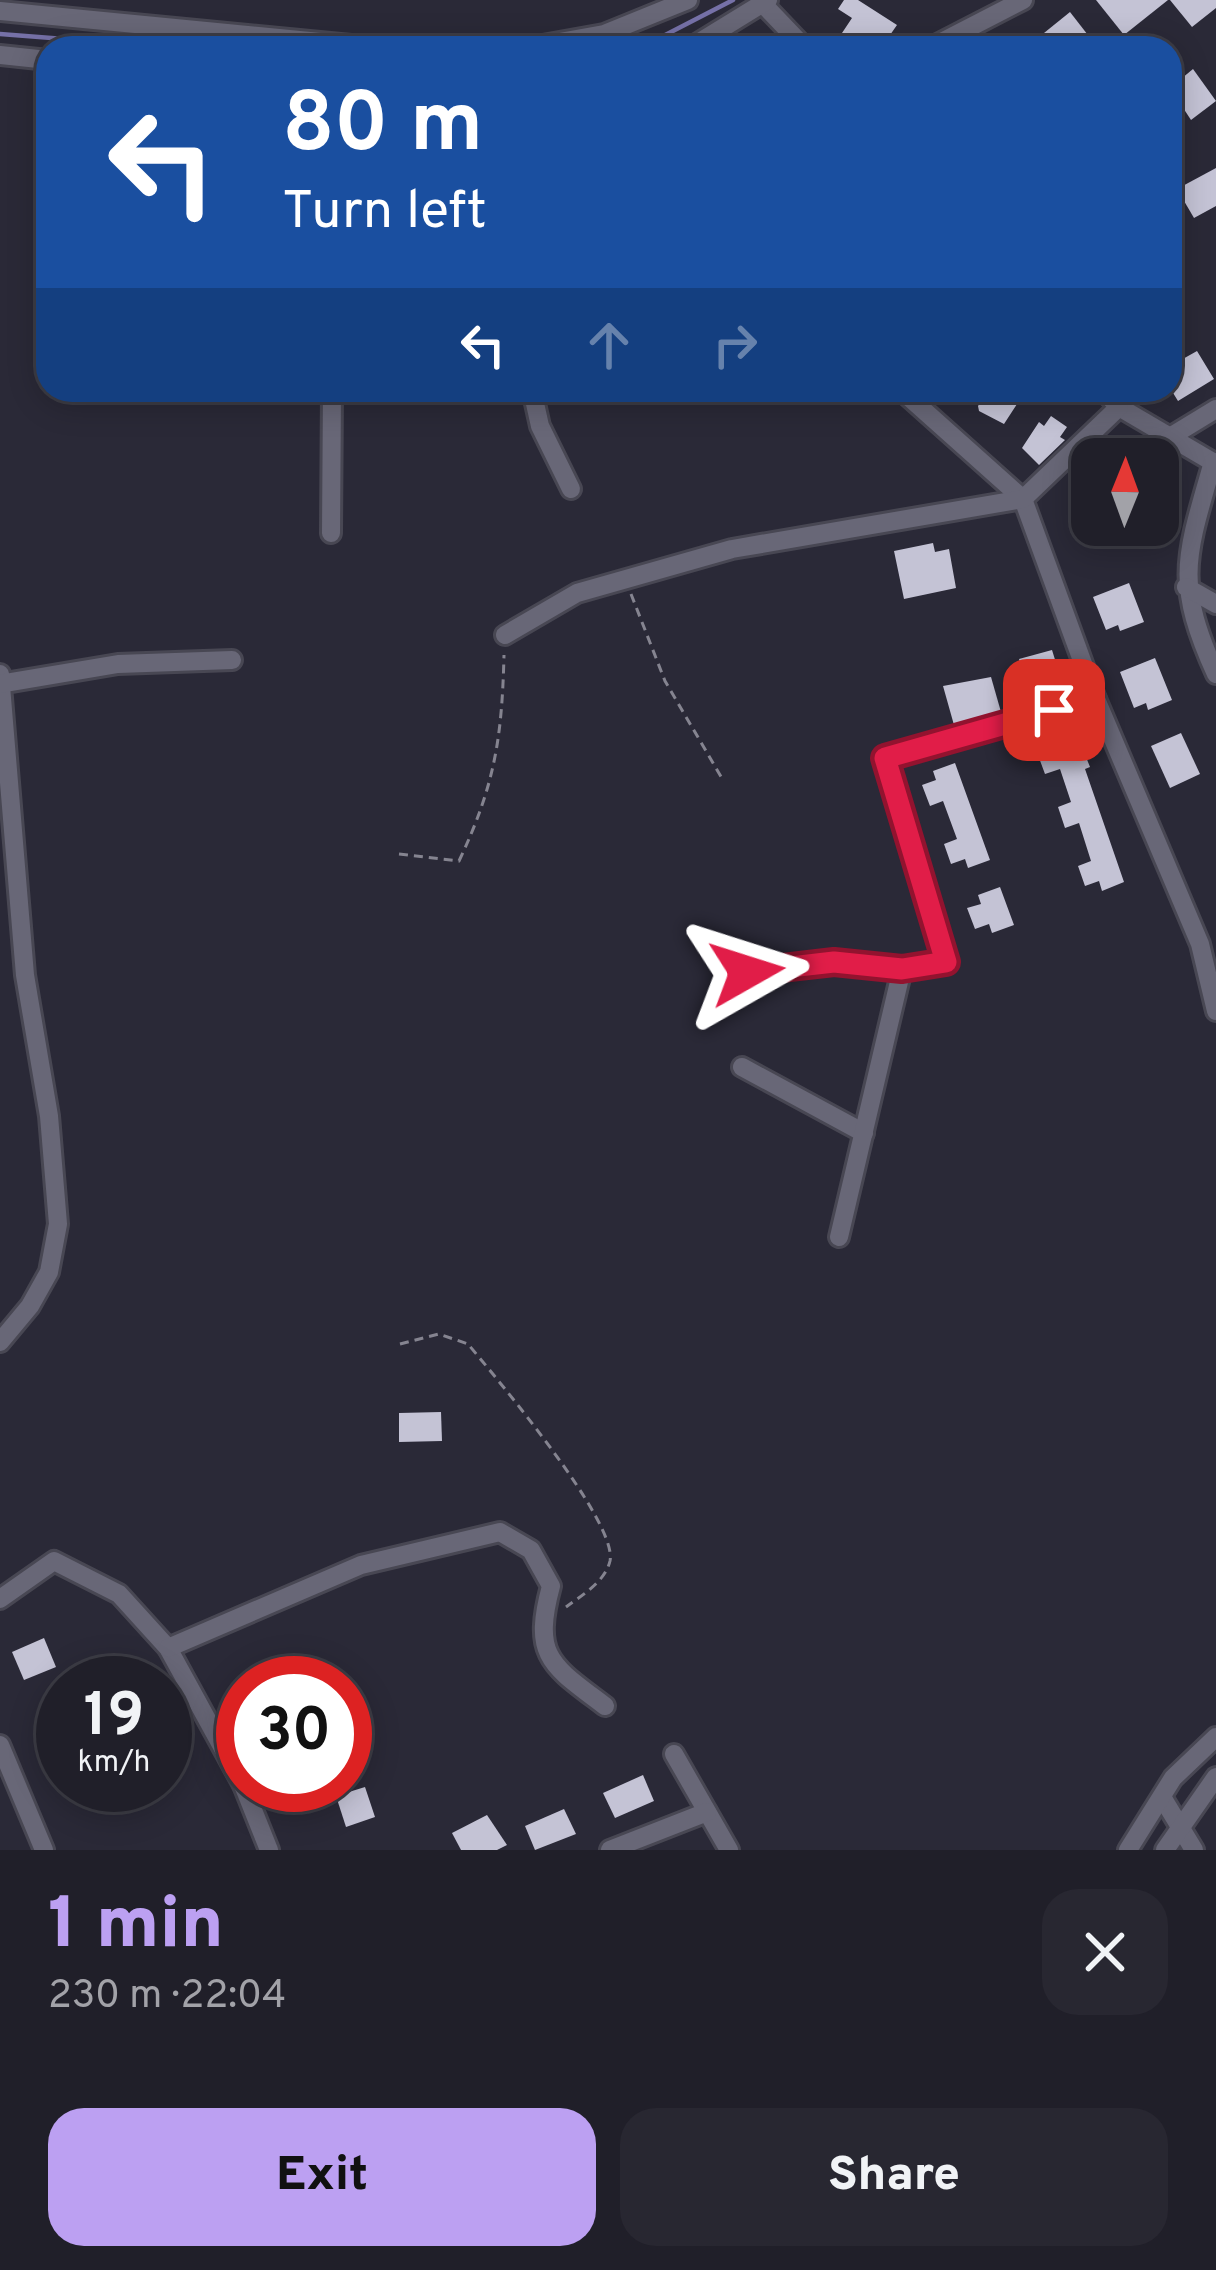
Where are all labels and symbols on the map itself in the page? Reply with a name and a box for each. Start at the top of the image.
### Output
north arrow [1071,438,1179,546]
pin [1003,659,1105,761]
position arrow [684,909,810,1035]
speed limit sign: 30 [216,1656,372,1812]

